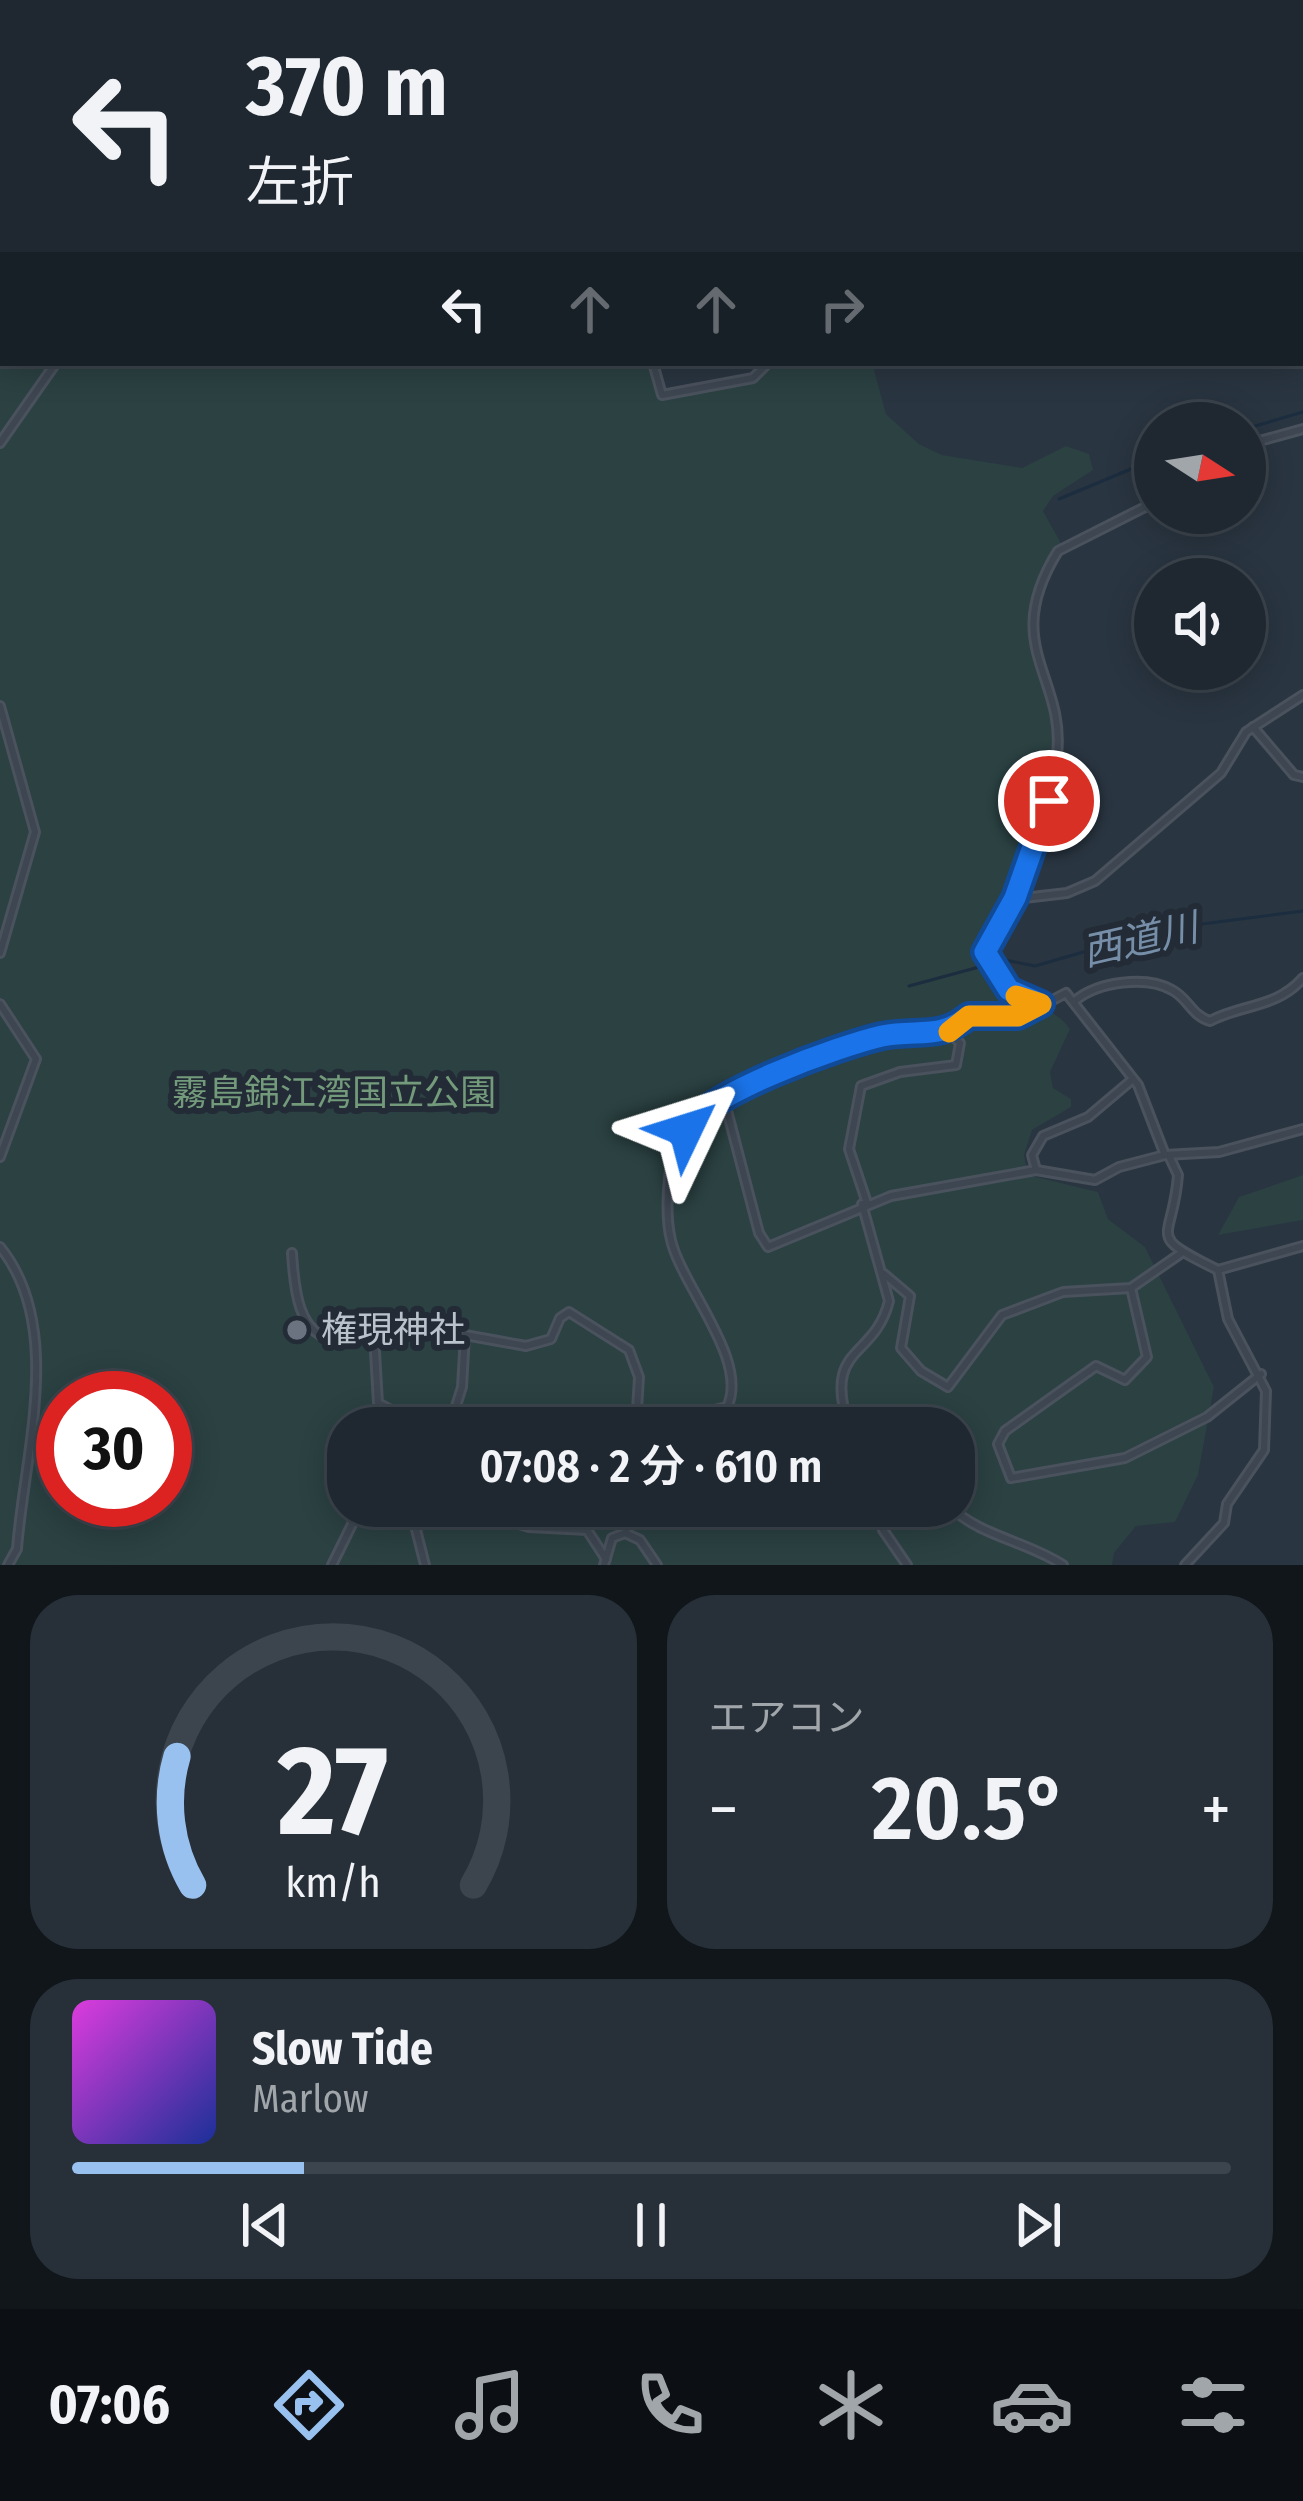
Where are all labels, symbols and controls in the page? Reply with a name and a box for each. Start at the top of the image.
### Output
text: 370 m [246,36,448,137]
icon: left [48,48,204,204]
text: 左折 [246,151,354,215]
icon: left [431,276,497,342]
icon: ahead [557,276,623,342]
icon: ahead [683,276,749,342]
icon: right [809,276,875,342]
north arrow [1134,402,1266,534]
map controls [1134,402,1266,690]
button: sound [1134,558,1266,690]
pin [998,750,1100,852]
icon: arrive [1016,768,1082,834]
water label: 西道川 [1078,904,1206,976]
position arrow [623,1067,749,1193]
park label: 霧島錦江湾国立公園 [172,1071,496,1115]
place label: 権現神社 [321,1308,465,1352]
marker: 権現神社 [284,1317,310,1343]
speed limit sign: 30 [36,1371,192,1527]
text: 07:08 · 2 分 · 610 m [480,1440,822,1494]
text: エアコン [709,1695,865,1741]
text: 27 [277,1717,388,1867]
text: 20.5° [872,1755,1068,1863]
text: − [709,1770,738,1849]
text: + [1201,1770,1231,1849]
text: km/h [285,1857,381,1908]
text: Slow Tide [252,2022,433,2076]
text: Marlow [252,2076,369,2122]
icon: previous [232,2192,298,2258]
icon: pause [618,2192,684,2258]
icon: next [1005,2192,1071,2258]
icon: directions [267,2363,351,2447]
icon: music [448,2363,532,2447]
icon: phone [628,2363,712,2447]
icon: climate [809,2363,893,2447]
icon: car [990,2363,1074,2447]
icon: filters [1171,2363,1255,2447]
text: 07:06 [48,2373,170,2437]

